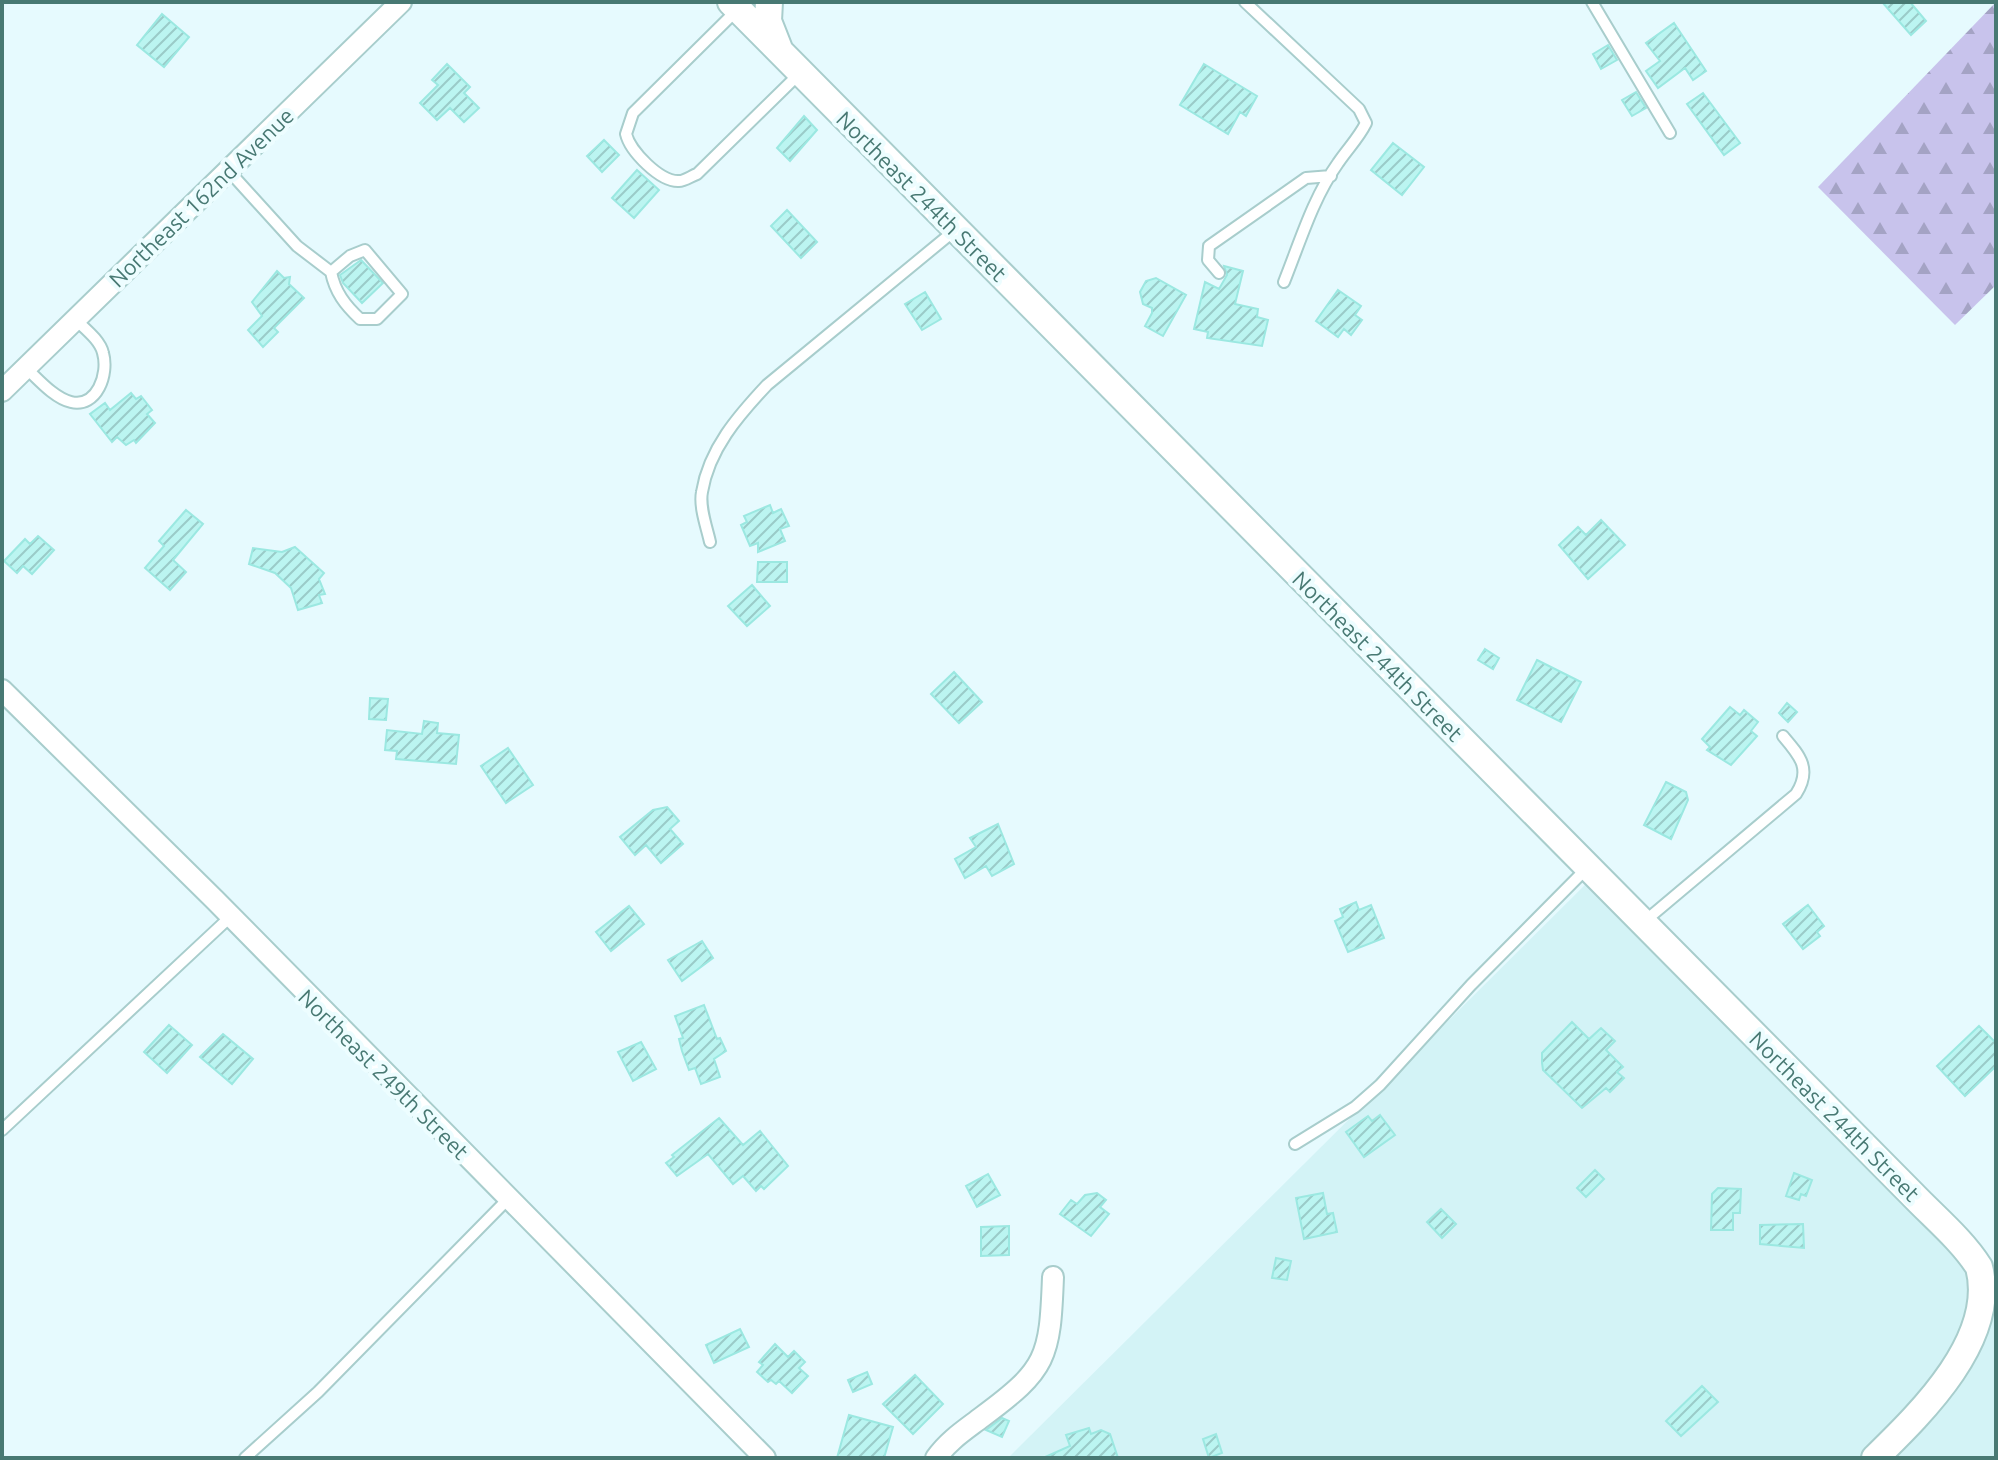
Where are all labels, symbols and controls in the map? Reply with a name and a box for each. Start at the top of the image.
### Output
street label: Northeast 162nd Avenue [104,102,298,292]
street label: Northeast 244th Street [832,106,1012,286]
street label: Northeast 244th Street [1288,566,1468,746]
street label: Northeast 249th Street [294,984,474,1164]
street label: Northeast 244th Street [1745,1026,1925,1206]

